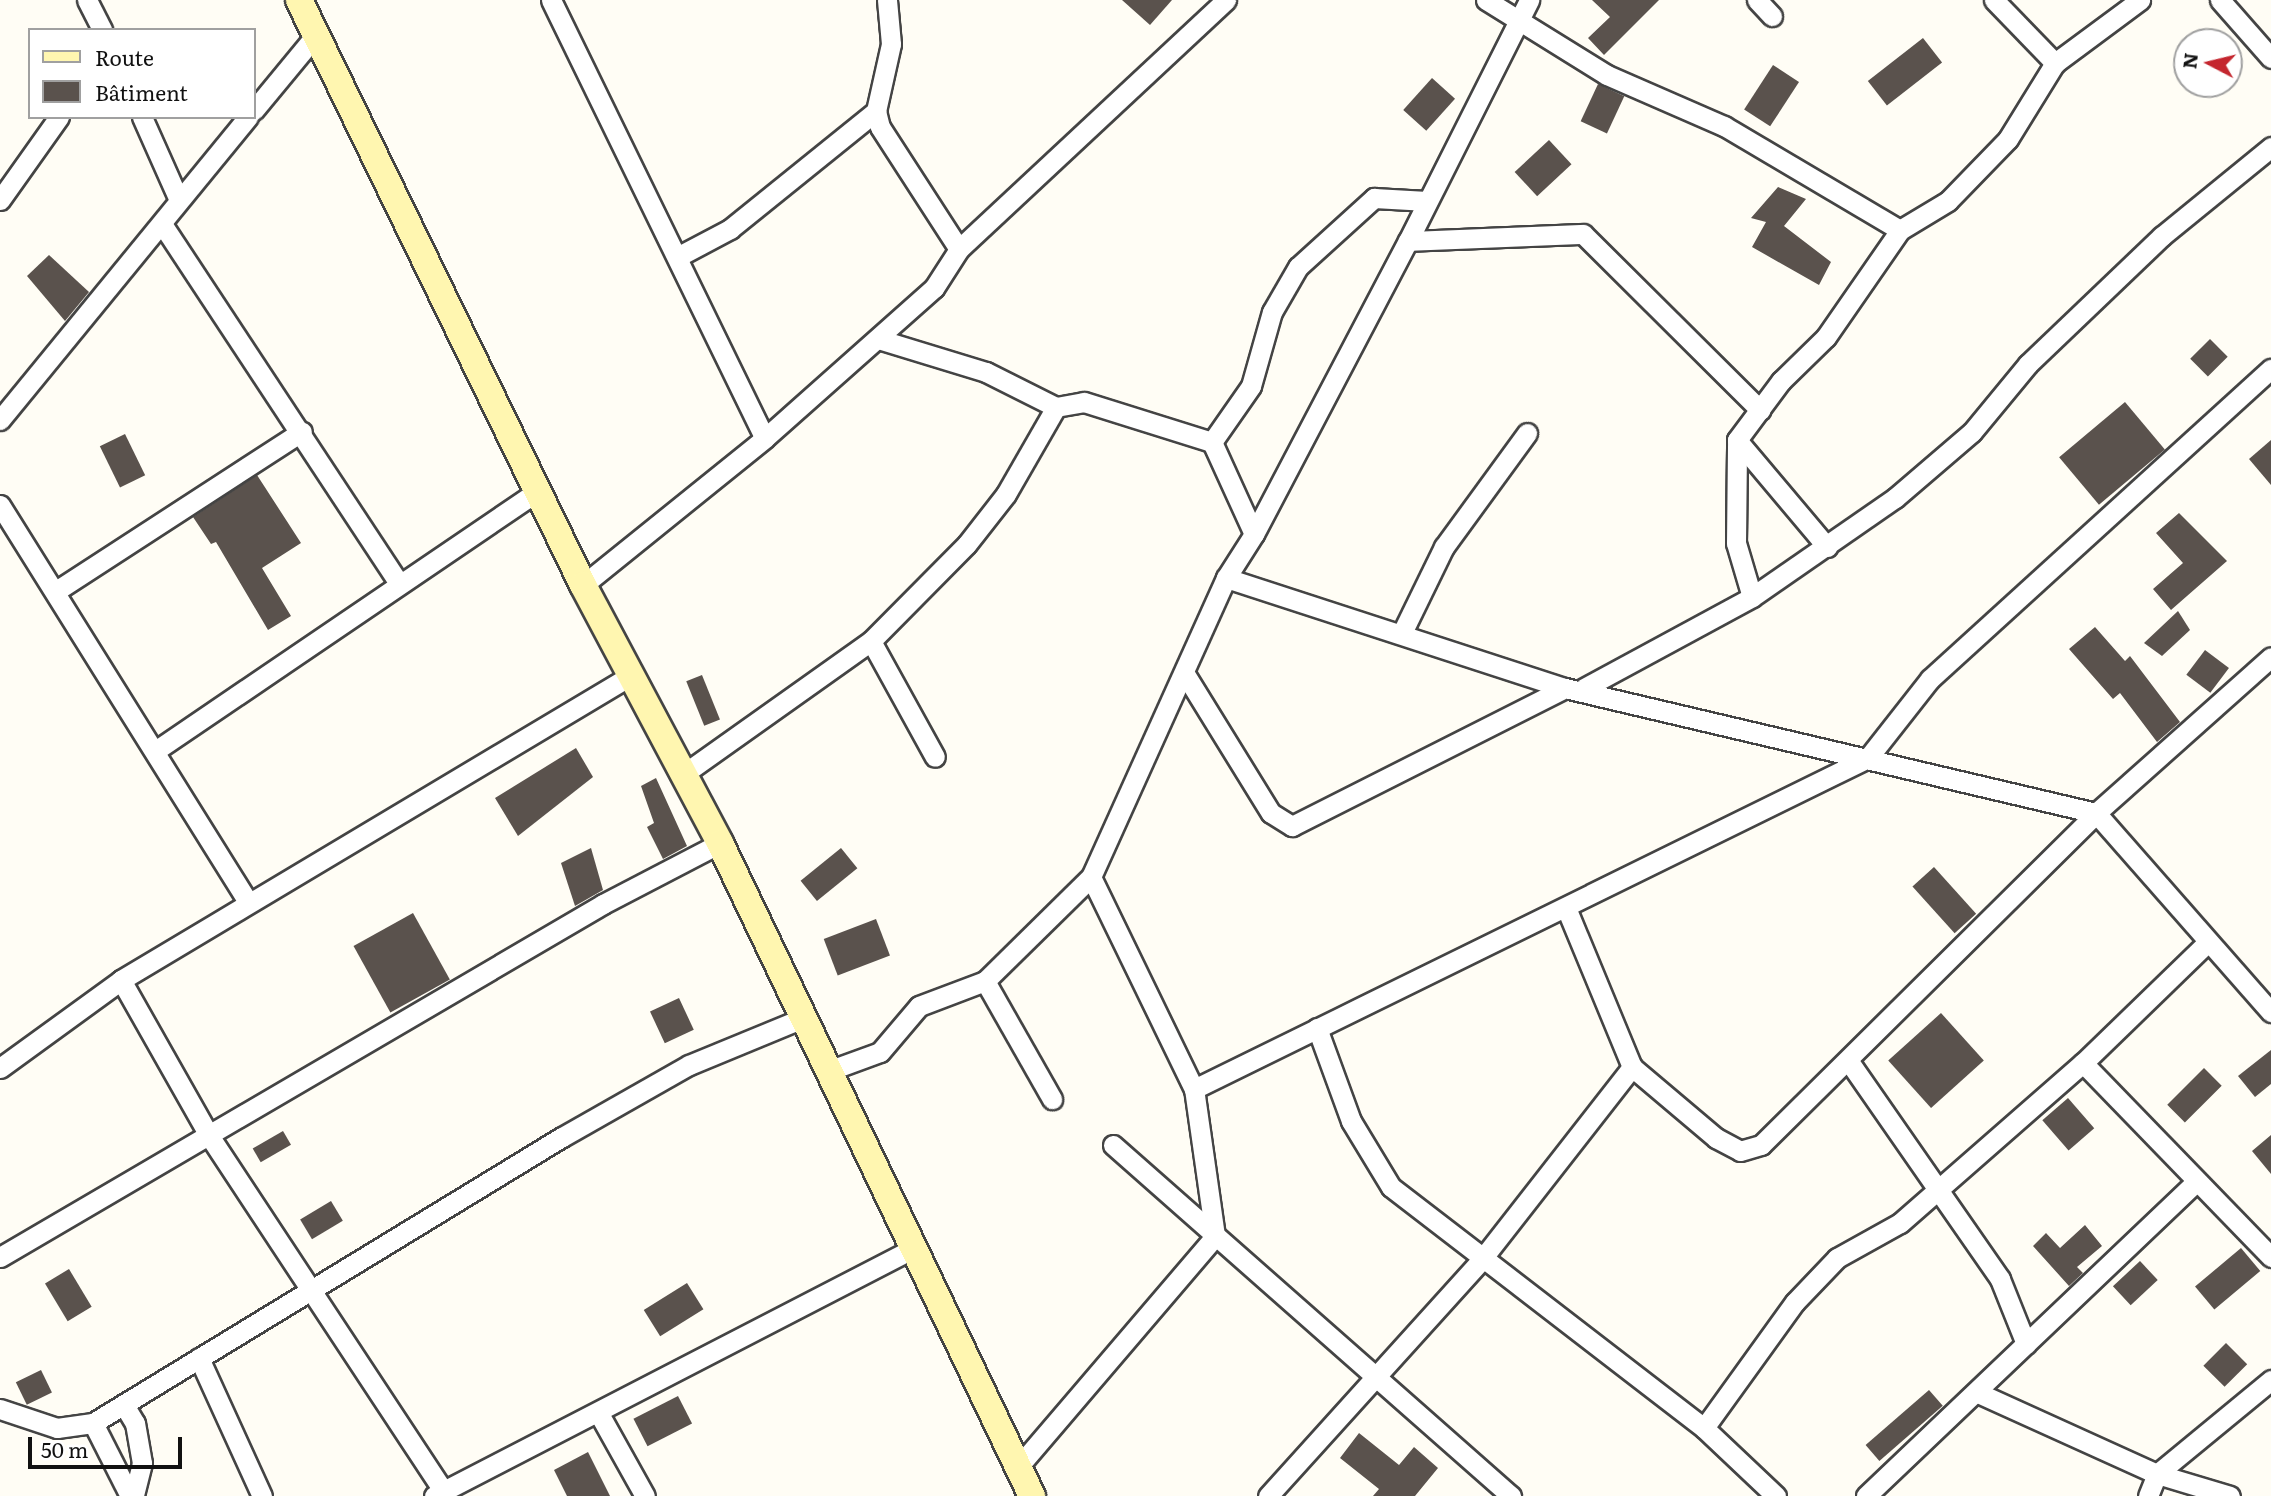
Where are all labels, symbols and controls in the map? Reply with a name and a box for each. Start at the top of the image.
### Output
legend [28,28,256,119]
north arrow [2173,28,2243,98]
text: Route [95,41,154,72]
text: N [2174,51,2204,70]
text: Bâtiment [95,76,188,107]
scale bar [32,1422,186,1466]
text: 50 m [41,1433,88,1464]

